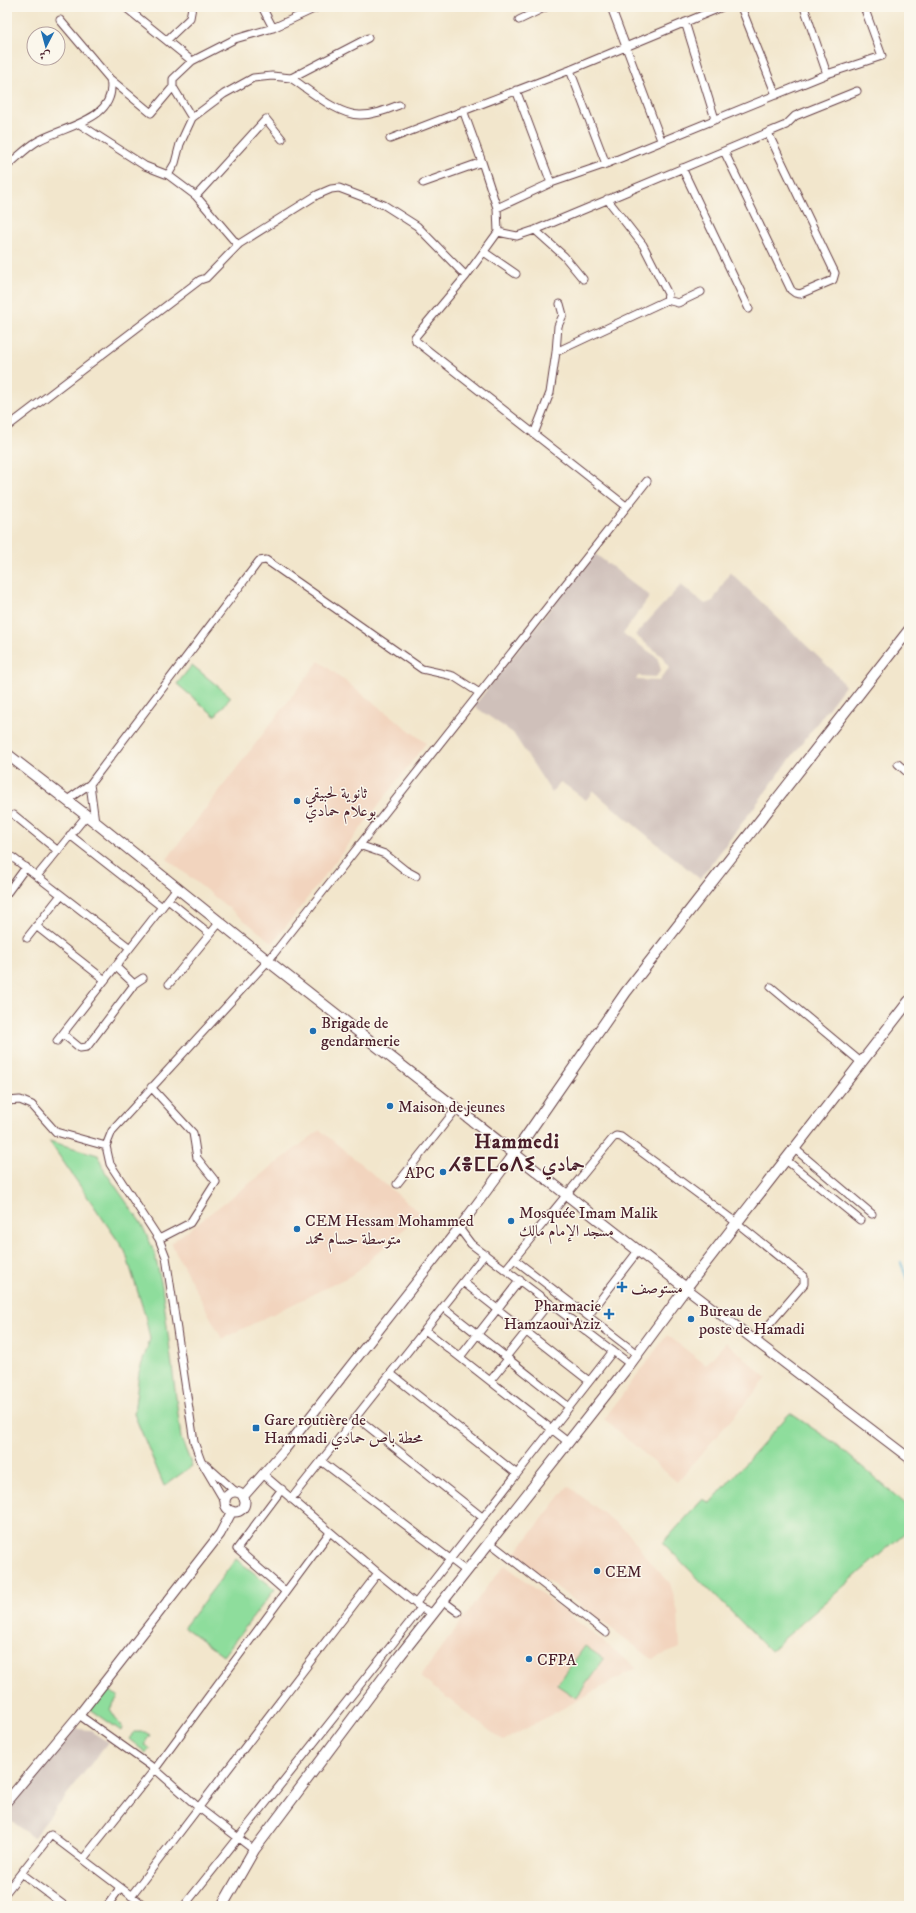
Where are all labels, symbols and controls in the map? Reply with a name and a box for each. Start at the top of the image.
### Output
north arrow [26,26,66,66]
text: ش [39,47,51,62]
place label: ثانوية لحبيقي بوعلام حمادي [305,783,376,825]
marker: ثانوية لحبيقي بوعلام حمادي [292,796,302,806]
place label: Brigade de gendarmerie [321,1013,400,1051]
marker: Brigade de gendarmerie [308,1026,318,1036]
place label: Maison de jeunes [398,1097,505,1117]
marker: Maison de jeunes [385,1101,395,1111]
district label: Hammedi ⵃⴻⵎⵎⴰⴷⵉ حمادي [448,1130,585,1181]
place label: APC [405,1163,435,1183]
marker: APC [438,1167,448,1177]
place label: Mosquée Imam Malik مسجد الإمام مالك [519,1203,658,1245]
place label: CEM Hessam Mohammed متوسطة حسام محمد [305,1211,474,1253]
marker: Mosquée Imam Malik مسجد الإمام مالك [506,1216,516,1226]
marker: CEM Hessam Mohammed متوسطة حسام محمد [292,1224,302,1234]
place label: مستوصف [631,1278,683,1298]
marker: مستوصف [616,1281,628,1293]
place label: Pharmacie Hamzaoui Aziz [504,1296,601,1334]
place label: Bureau de poste de Hamadi [698,1301,805,1339]
marker: Pharmacie Hamzaoui Aziz [604,1309,614,1319]
marker: Bureau de poste de Hamadi [686,1314,696,1324]
place label: Gare routière de Hammadi محطة باص حمادي [264,1410,423,1450]
marker: Gare routière de Hammadi محطة باص حمادي [251,1423,261,1433]
place label: CEM [605,1562,642,1582]
marker: CEM [592,1566,602,1576]
place label: CFPA [537,1650,577,1670]
marker: CFPA [524,1654,534,1664]

